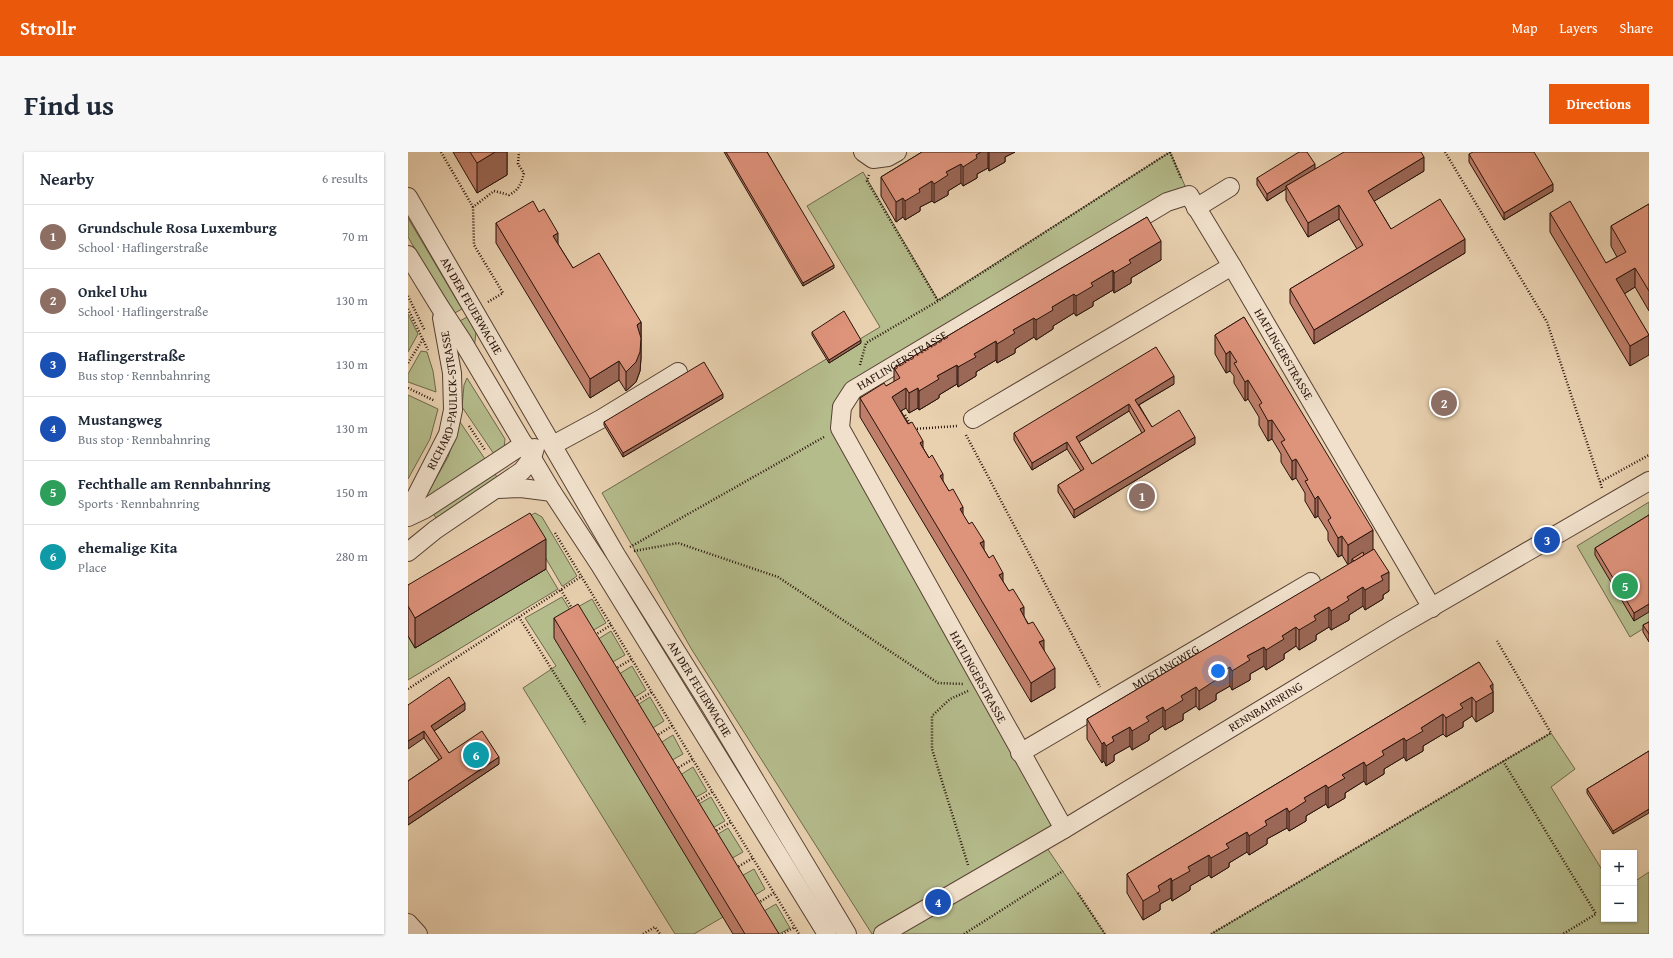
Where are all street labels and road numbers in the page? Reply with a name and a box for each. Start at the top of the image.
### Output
street label: AN DER FEUERWACHE [437,254,507,358]
street label: HAFLINGERSTRASSE [1251,305,1317,403]
street label: HAFLINGERSTRASSE [853,326,951,394]
street label: RICHARD-PAULICK-STRASSE [422,330,461,473]
street label: HAFLINGERSTRASSE [946,628,1011,726]
street label: AN DER FEUERWACHE [664,637,736,740]
street label: MUSTANGWEG [1129,641,1202,693]
street label: RENNBAHNRING [1225,677,1306,735]

